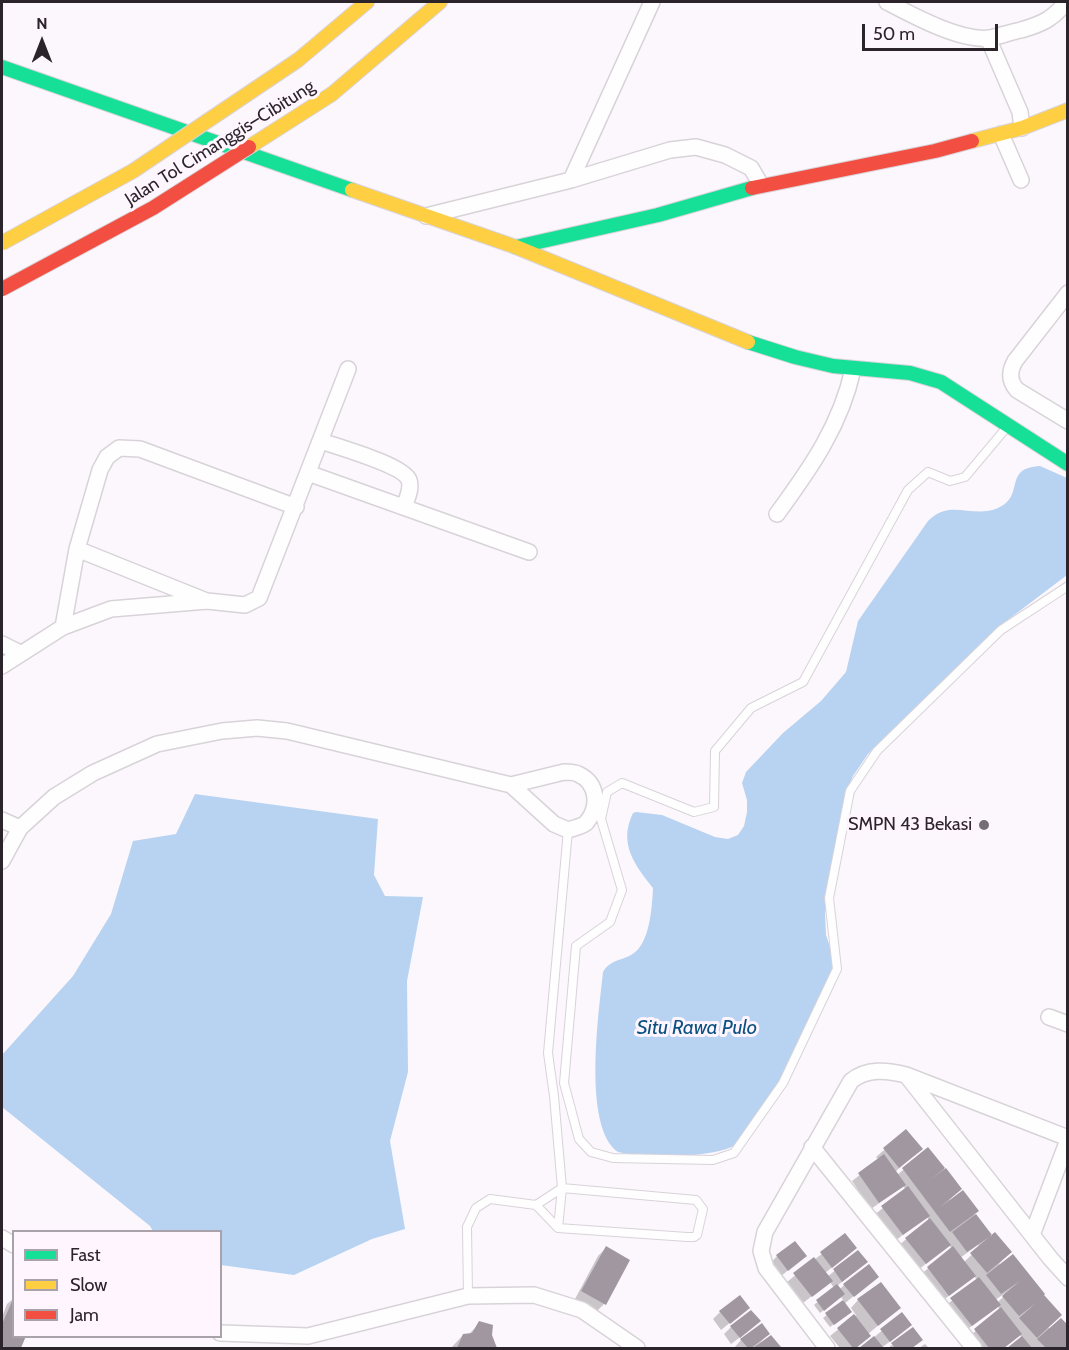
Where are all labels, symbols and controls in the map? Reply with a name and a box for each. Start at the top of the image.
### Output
north arrow [12,12,72,72]
scale bar [865,12,1002,50]
text: N [36,14,48,33]
text: 50 m [873,23,915,45]
street label: Jalan Tol Cimanggis–Cibitung [121,76,319,210]
place label: SMPN 43 Bekasi [848,814,972,836]
marker: SMPN 43 Bekasi [977,818,991,832]
water label: Situ Rawa Pulo [637,1016,757,1040]
legend [12,1230,222,1338]
text: Fast [70,1244,101,1266]
text: Slow [70,1274,107,1296]
text: Jam [70,1304,99,1326]

